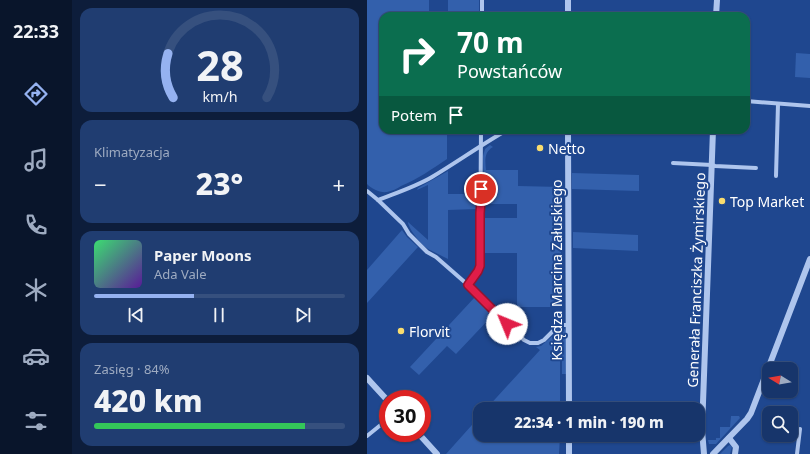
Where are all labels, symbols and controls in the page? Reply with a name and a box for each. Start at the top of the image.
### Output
text: 22:33 [13,19,59,43]
text: 70 m [457,23,524,61]
icon: right [391,28,443,80]
text: 28 [196,37,243,93]
text: Powstańców [457,59,562,83]
icon: directions [22,80,50,108]
text: km/h [202,87,237,106]
icon: arrive [445,104,467,126]
text: Potem [391,105,437,125]
place label: Netto [548,139,585,158]
text: Klimatyzacja [94,143,170,161]
marker: Netto [535,143,545,153]
icon: music [22,146,50,174]
text: 23° [196,163,243,204]
text: − [94,169,107,199]
text: + [332,169,345,199]
pin [464,172,498,206]
street label: Generała Franciszka Żymirskiego [683,172,709,388]
icon: arrive [470,178,492,200]
street label: Księdza Marcina Załuskiego [547,180,566,361]
place label: Top Market [730,192,804,211]
marker: Top Market [717,196,727,206]
icon: phone [22,211,50,239]
text: Paper Moons [154,245,252,265]
text: Ada Vale [154,265,207,283]
icon: climate [22,276,50,304]
position arrow [486,303,528,345]
icon: previous [125,304,147,326]
icon: pause [208,304,230,326]
icon: next [292,304,314,326]
place label: Florvit [409,322,450,341]
marker: Florvit [396,326,406,336]
icon: car [22,342,50,370]
text: Zasięg · 84% [94,360,170,378]
north arrow [762,362,798,398]
map controls [762,362,798,442]
text: 420 km [94,380,203,421]
speed limit sign: 30 [379,390,431,442]
button: search [762,406,798,442]
icon: filters [22,407,50,435]
text: 22:34 · 1 min · 190 m [514,412,664,432]

